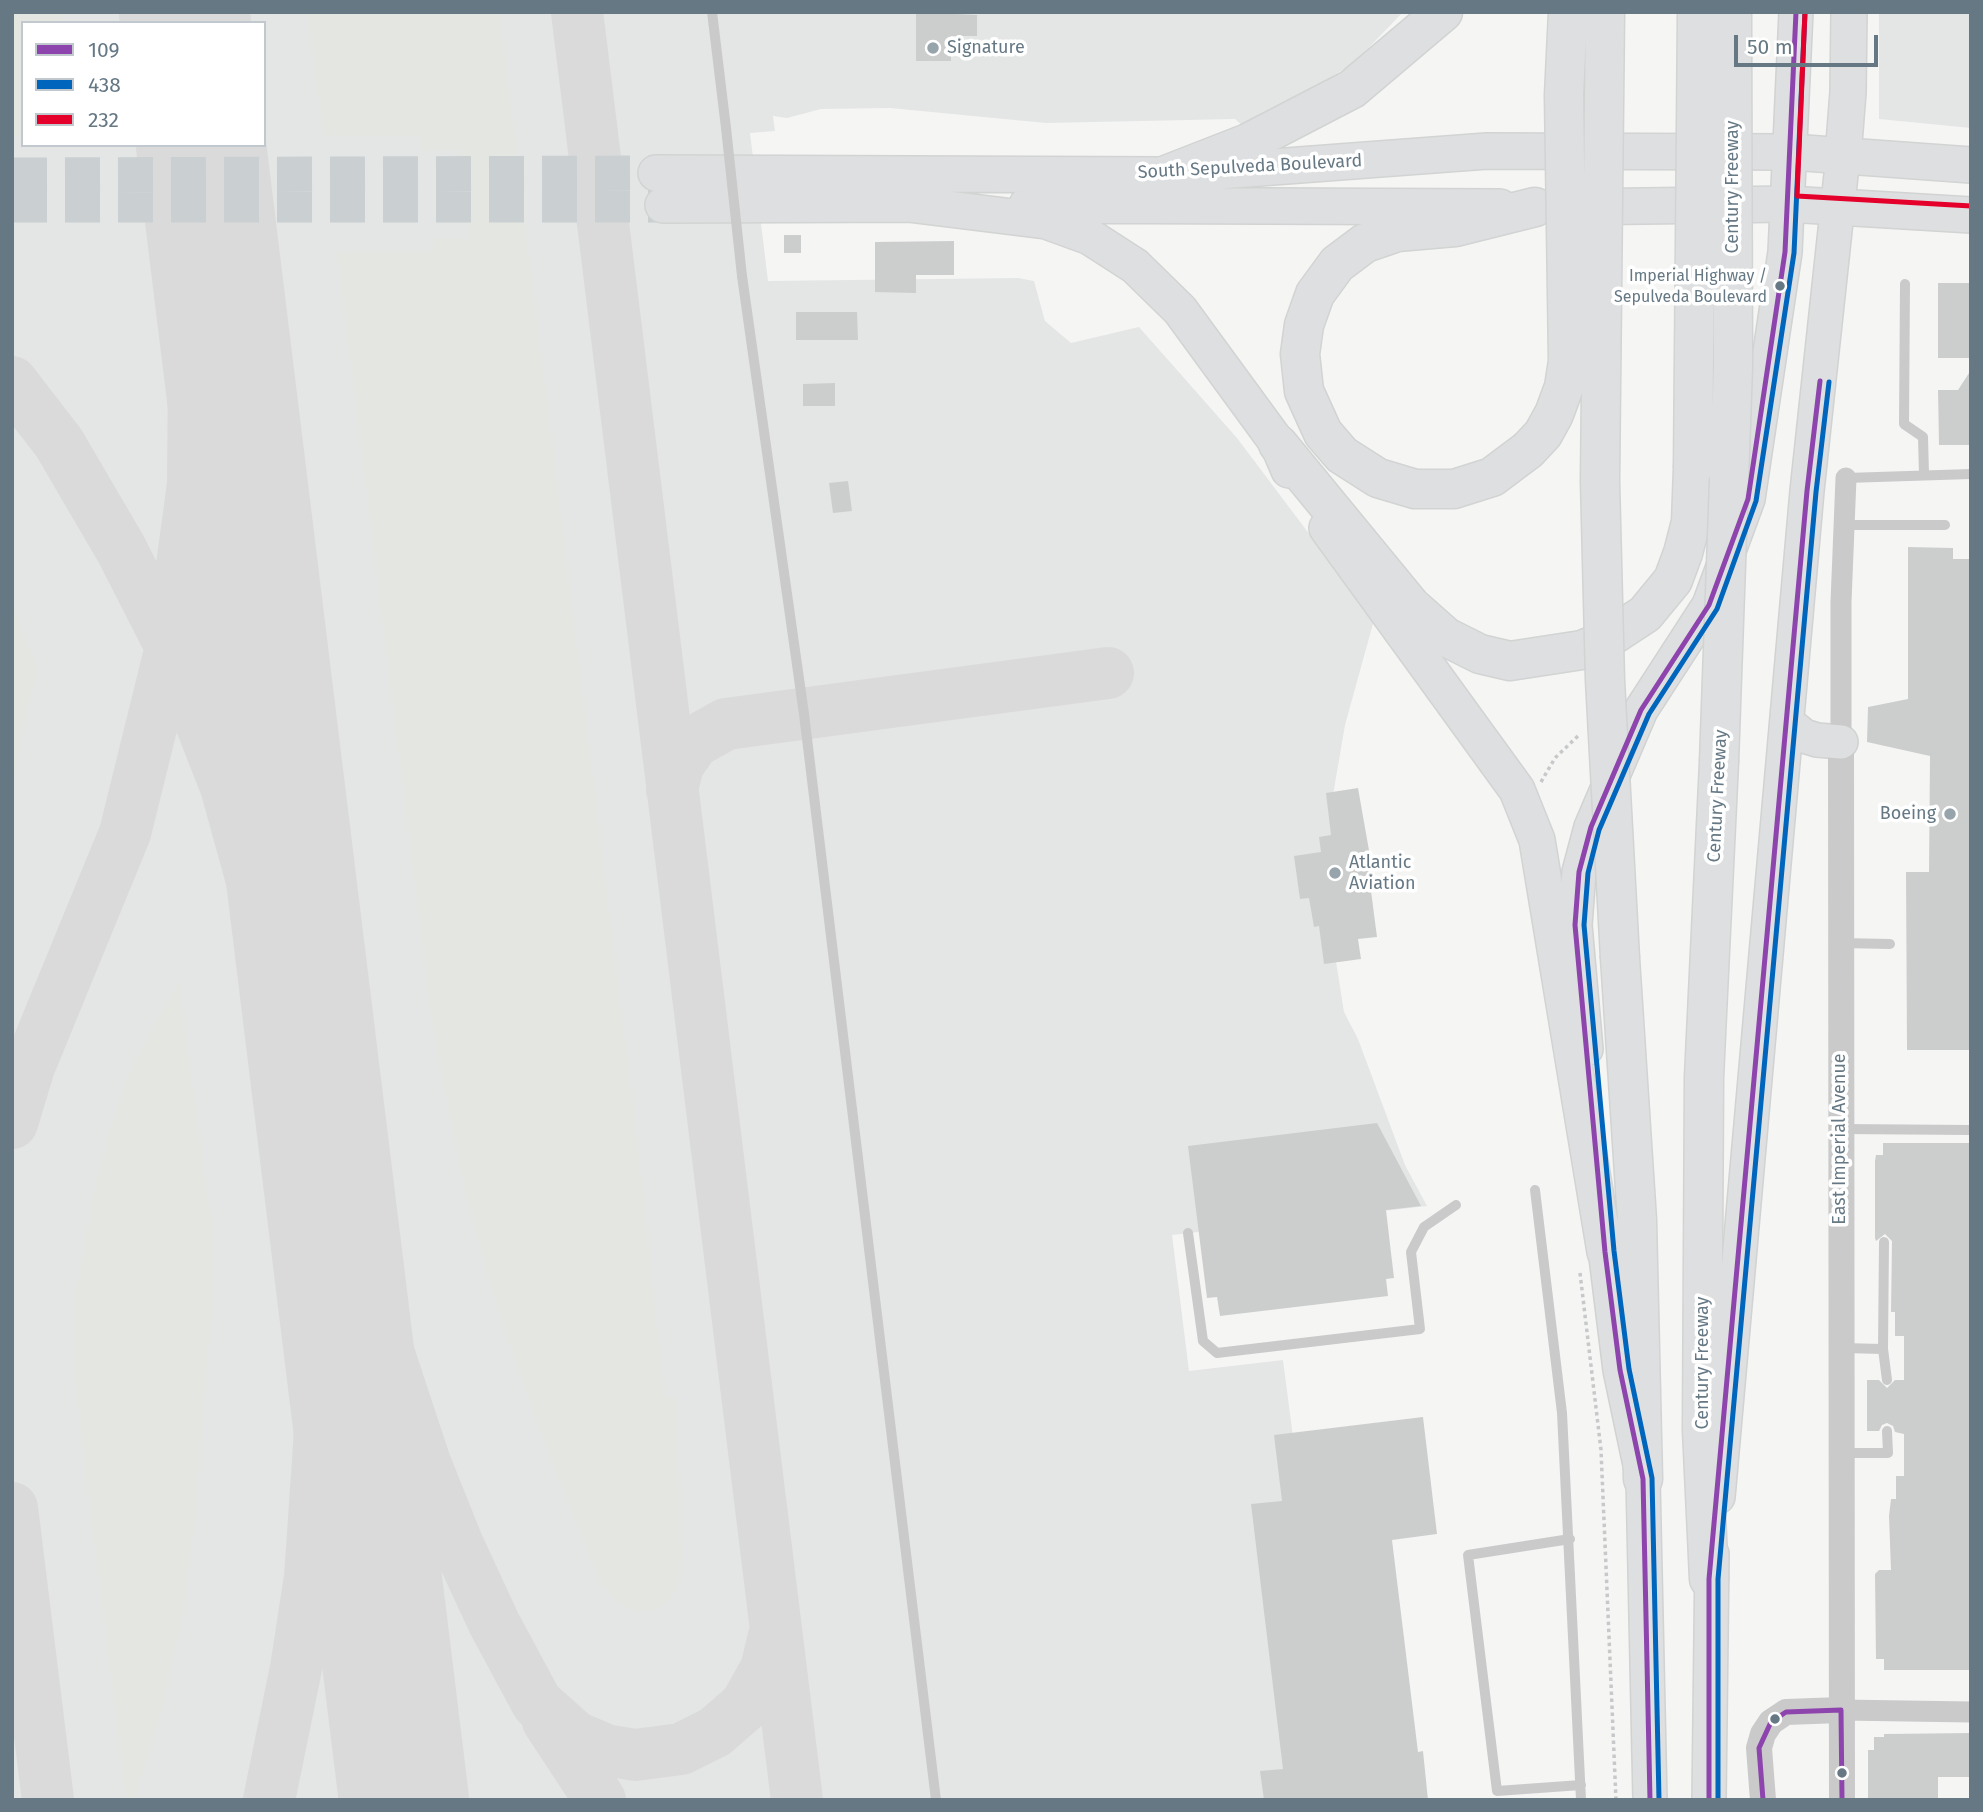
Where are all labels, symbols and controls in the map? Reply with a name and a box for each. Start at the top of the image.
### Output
legend [21,21,266,147]
scale bar [1738,21,1882,65]
text: 50 m [1747,34,1793,60]
text: 109 [88,37,120,63]
place label: Signature [947,37,1025,59]
marker: Signature [925,40,941,56]
text: 438 [88,72,121,98]
text: 232 [88,107,119,133]
street label: Century Freeway [1722,121,1744,253]
street label: South Sepulveda Boulevard [1137,150,1363,184]
place label: Imperial Highway / Sepulveda Boulevard [1614,267,1767,305]
marker: Imperial Highway / Sepulveda Boulevard [1773,279,1787,293]
street label: Century Freeway [1704,729,1732,863]
place label: Boeing [1880,803,1936,825]
marker: Boeing [1942,806,1958,822]
place label: Atlantic Aviation [1349,852,1416,894]
marker: Atlantic Aviation [1327,865,1343,881]
street label: East Imperial Avenue [1829,1053,1851,1225]
street label: Century Freeway [1692,1297,1714,1429]
unlabelled marker [1768,1712,1782,1726]
unlabelled marker [1835,1766,1849,1780]

